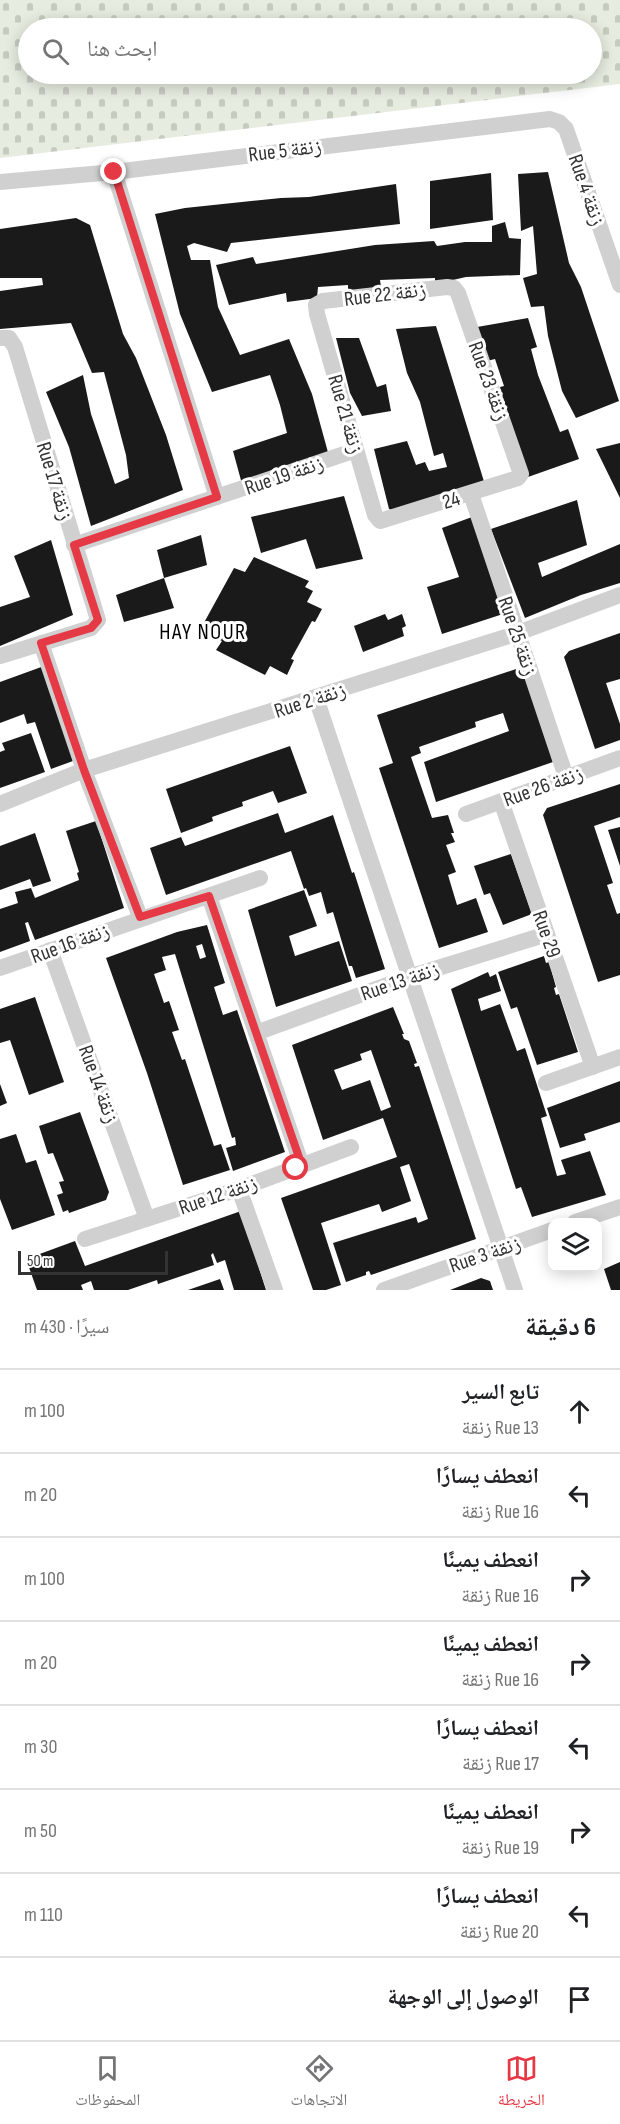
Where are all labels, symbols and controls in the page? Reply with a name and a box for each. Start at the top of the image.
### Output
search box [18,18,602,84]
icon: search [39,35,72,68]
text: ابحث هنا [87,36,158,63]
street label: Rue 5 زنقة [247,134,323,167]
street label: Rue 4 زنقة [563,151,610,229]
route end [100,158,126,184]
street label: Rue 22 زنقة [343,277,427,312]
street label: Rue 23 زنقة [463,338,514,424]
street label: Rue 21 زنقة [322,372,369,457]
street label: Rue 17 زنقة [31,439,78,523]
street label: Rue 19 زنقة [241,450,327,501]
street label: 24 [439,486,463,515]
street label: Rue 25 زنقة [492,593,543,679]
district label: HAY NOUR [159,619,247,646]
street label: Rue 2 زنقة [271,677,349,724]
street label: Rue 26 زنقة [500,761,586,812]
street label: Rue 29 [527,907,566,961]
street label: Rue 16 زنقة [28,918,113,969]
street label: Rue 13 زنقة [358,956,443,1007]
street label: Rue 14 زنقة [73,1042,124,1127]
route start [282,1154,308,1180]
street label: Rue 12 زنقة [176,1170,261,1221]
map controls [548,1218,602,1272]
button: layers [548,1218,602,1272]
street label: Rue 3 زنقة [446,1231,524,1278]
scale bar [18,1248,168,1276]
text: 50 m [27,1252,53,1271]
text: 6 دقيقة [525,1312,596,1343]
text: سيرًا · 430 m [24,1315,109,1339]
text: تابع السير [462,1379,539,1406]
icon: ahead [563,1395,596,1428]
text: 100 m [24,1399,65,1423]
text: Rue 13 زنقة [462,1416,539,1440]
text: انعطف يسارًا [436,1463,539,1490]
icon: left [563,1479,596,1512]
text: 20 m [24,1483,57,1507]
text: Rue 16 زنقة [461,1500,539,1524]
text: انعطف يمينًا [442,1547,539,1574]
icon: right [563,1563,596,1596]
text: 100 m [24,1567,65,1591]
text: Rue 16 زنقة [461,1584,539,1608]
text: انعطف يمينًا [442,1631,539,1658]
icon: right [563,1647,596,1680]
text: 20 m [24,1651,57,1675]
text: Rue 16 زنقة [461,1668,539,1692]
text: انعطف يسارًا [436,1715,539,1742]
icon: left [563,1731,596,1764]
text: 30 m [24,1735,57,1759]
text: Rue 17 زنقة [462,1752,539,1776]
text: انعطف يمينًا [442,1799,539,1826]
icon: right [563,1815,596,1848]
text: 50 m [24,1819,57,1843]
text: Rue 19 زنقة [461,1836,539,1860]
text: انعطف يسارًا [436,1883,539,1910]
icon: left [563,1899,596,1932]
text: 110 m [24,1903,63,1927]
text: Rue 20 زنقة [460,1920,539,1944]
icon: arrive [563,1983,596,2016]
text: الوصول إلى الوجهة [387,1984,539,2011]
tab: المحفوظات [75,2052,140,2115]
tab: الاتجاهات [291,2052,347,2115]
tab: الخريطة [498,2052,545,2115]

